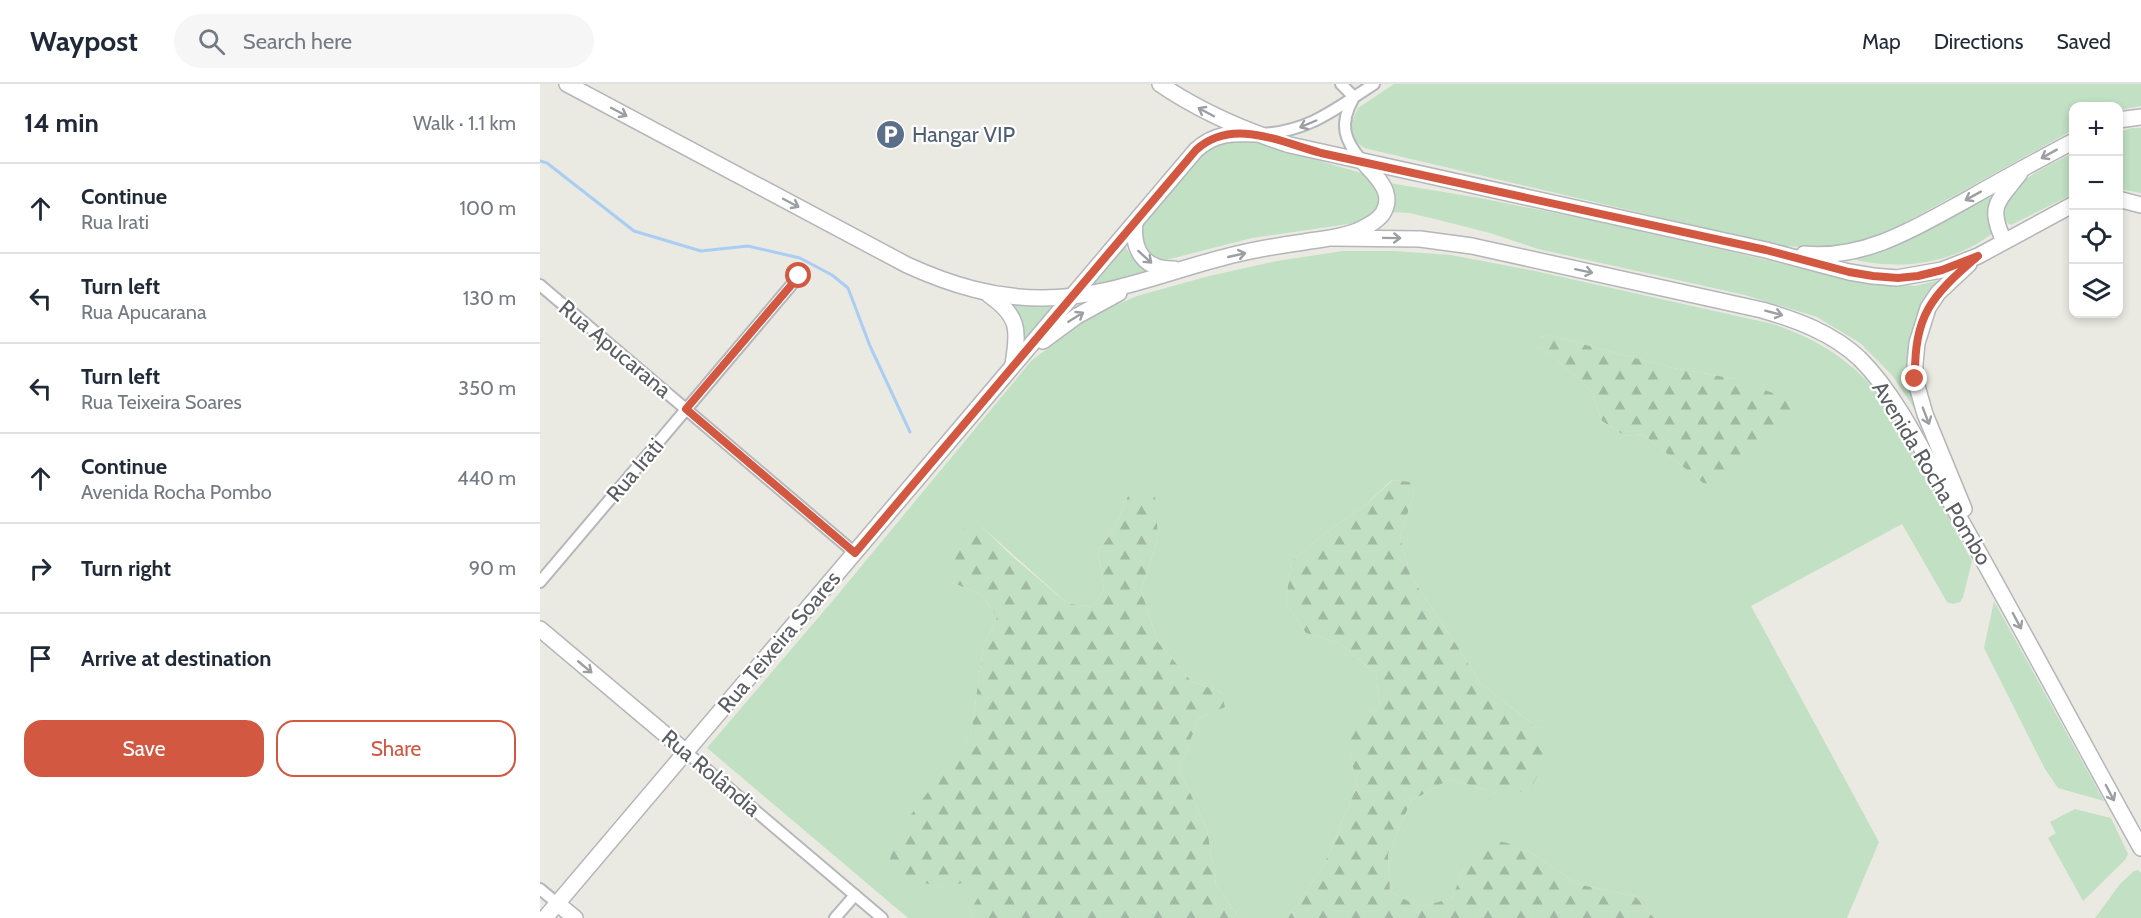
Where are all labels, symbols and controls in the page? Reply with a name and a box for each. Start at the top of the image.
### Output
search box [174,14,594,68]
text: Waypost [30,24,138,58]
icon: search [195,25,228,58]
text: Search here [243,28,352,55]
text: Map [1862,29,1901,54]
text: Directions [1934,29,2023,54]
text: Saved [2056,29,2111,54]
map controls [2069,102,2123,318]
button: + [2069,102,2123,156]
one-way arrow [1198,106,1215,118]
text: 14 min [24,107,99,139]
one-way arrow [609,107,627,118]
text: Walk · 1.1 km [413,111,516,135]
parking icon: Hangar VIP [875,118,907,150]
one-way arrow [1300,119,1318,130]
place label: Hangar VIP [912,121,1016,148]
one-way arrow [2040,149,2058,160]
button: − [2069,156,2123,210]
text: Continue [81,183,167,210]
one-way arrow [1964,191,1982,202]
icon: ahead [24,192,57,225]
text: 100 m [460,196,516,220]
one-way arrow [781,198,799,210]
text: Rua Irati [81,210,149,234]
button: locate [2069,210,2123,264]
one-way arrow [1381,232,1401,244]
one-way arrow [1227,248,1246,260]
one-way arrow [1136,250,1152,264]
route start [785,262,811,288]
button: layers [2069,264,2123,318]
one-way arrow [1573,266,1593,277]
text: Turn left [81,273,160,300]
icon: left [24,282,57,315]
text: 130 m [463,286,516,310]
street label: Rua Apucarana [553,294,677,404]
text: Rua Apucarana [81,300,207,324]
one-way arrow [1764,308,1783,320]
one-way arrow [1067,311,1084,324]
text: Turn left [81,363,160,390]
route end [1901,365,1927,391]
icon: left [24,372,57,405]
text: 350 m [458,376,516,400]
street label: Avenida Rocha Pombo [1866,376,1998,570]
text: Rua Teixeira Soares [81,390,242,414]
one-way arrow [1921,406,1932,425]
street label: Rua Irati [601,433,669,507]
text: Continue [81,453,167,480]
icon: ahead [24,462,57,495]
text: 440 m [457,466,516,490]
text: Avenida Rocha Pombo [81,480,272,504]
icon: right [24,552,57,585]
text: Turn right [81,555,171,582]
text: 90 m [469,556,516,580]
street label: Rua Teixeira Soares [712,566,846,718]
one-way arrow [2011,612,2023,629]
icon: arrive [24,642,57,675]
text: Arrive at destination [81,645,271,672]
one-way arrow [577,660,592,674]
button: Save [24,720,264,777]
button: Share [276,720,516,777]
street label: Rua Rolândia [656,724,766,822]
one-way arrow [2105,783,2116,801]

